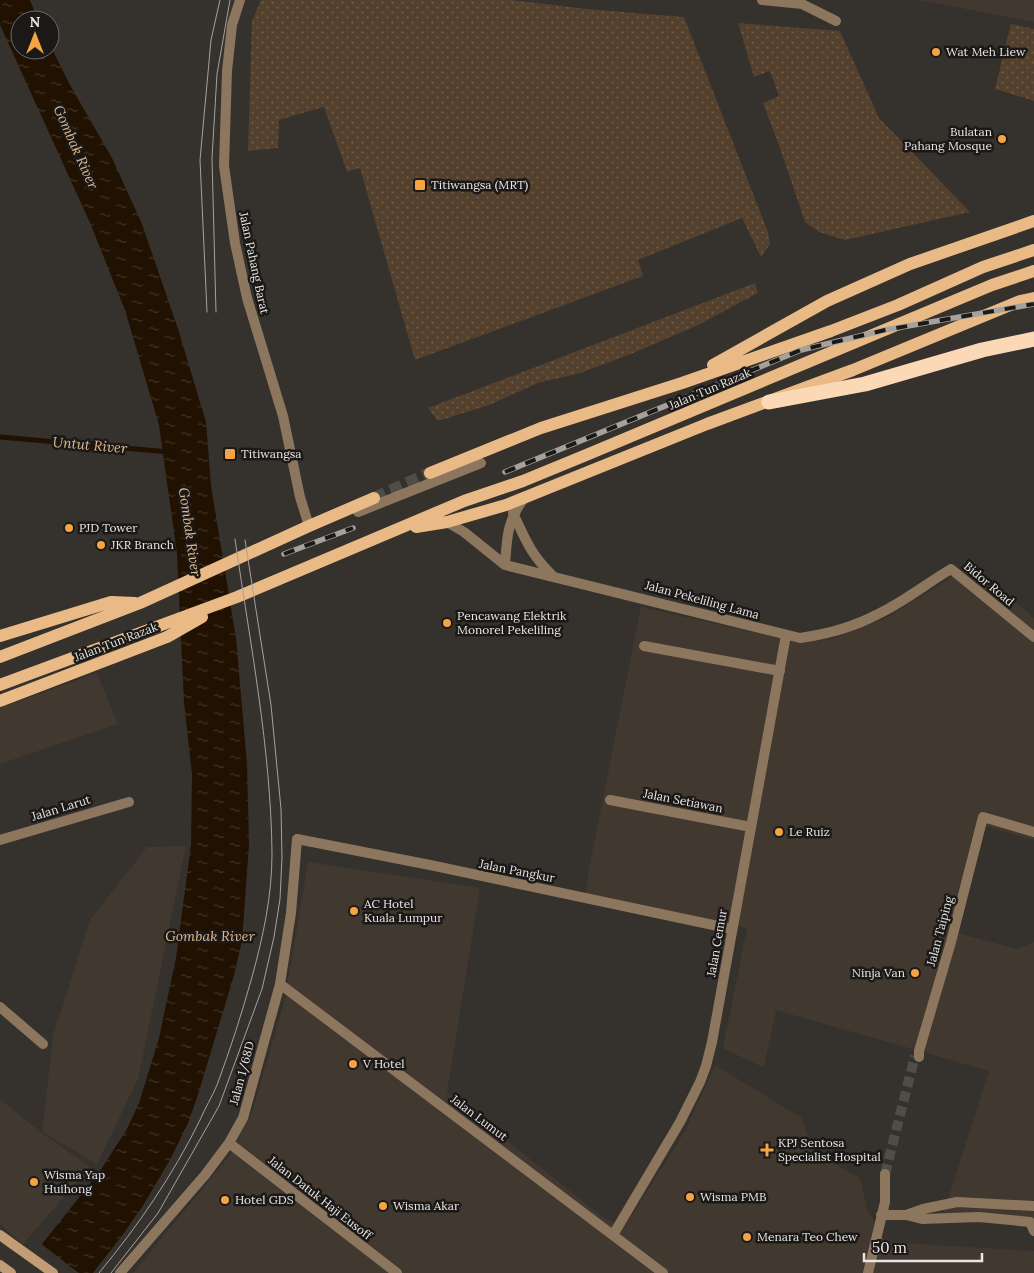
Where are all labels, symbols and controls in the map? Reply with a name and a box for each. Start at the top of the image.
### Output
north arrow [10,10,60,60]
text: N [30,13,41,31]
place label: Wat Meh Liew [946,44,1026,59]
marker: Wat Meh Liew [930,46,942,58]
water label: Gombak River [50,102,103,192]
place label: Bulatan Pahang Mosque [904,124,992,153]
marker: Bulatan Pahang Mosque [996,133,1008,145]
place label: Titiwangsa (MRT) [431,177,529,193]
marker: Titiwangsa (MRT) [413,178,427,192]
street label: Jalan Pahang Barat [236,210,273,316]
street label: Jalan Tun Razak [665,364,754,413]
water label: Untut River [52,433,129,457]
place label: Titiwangsa [241,446,302,461]
marker: Titiwangsa [223,447,237,461]
water label: Gombak River [175,486,205,578]
place label: PJD Tower [79,520,138,535]
marker: PJD Tower [63,522,75,534]
place label: JKR Branch [110,537,174,552]
marker: JKR Branch [95,539,107,551]
street label: Bidor Road [961,558,1018,609]
street label: Jalan Pekeliling Lama [642,577,761,622]
place label: Pencawang Elektrik Monorel Pekeliling [457,608,567,637]
marker: Pencawang Elektrik Monorel Pekeliling [441,617,453,629]
street label: Jalan Tun Razak [71,619,160,665]
street label: Jalan Setiawan [641,785,724,816]
street label: Jalan Larut [29,791,92,824]
place label: Le Ruiz [789,824,830,839]
marker: Le Ruiz [773,826,785,838]
street label: Jalan Pangkur [477,856,557,885]
street label: Jalan Taiping [923,894,956,968]
place label: AC Hotel Kuala Lumpur [363,896,443,925]
marker: AC Hotel Kuala Lumpur [348,905,360,917]
street label: Jalan Cemur [703,907,730,979]
water label: Gombak River [165,927,255,945]
place label: Ninja Van [852,965,905,980]
marker: Ninja Van [909,967,921,979]
street label: Jalan 1/68D [226,1039,258,1108]
place label: V Hotel [362,1056,405,1071]
marker: V Hotel [347,1058,359,1070]
street label: Jalan Lumut [447,1091,511,1144]
place label: KPJ Sentosa Specialist Hospital [778,1135,881,1164]
marker: KPJ Sentosa Specialist Hospital [760,1143,774,1157]
street label: Jalan Datuk Haji Eusoff [265,1152,376,1243]
place label: Wisma Yap Huihong [44,1167,105,1196]
marker: Wisma Yap Huihong [28,1176,40,1188]
place label: Wisma PMB [700,1189,766,1204]
marker: Wisma PMB [684,1191,696,1203]
place label: Hotel GDS [235,1192,294,1207]
marker: Hotel GDS [219,1194,231,1206]
place label: Wisma Akar [393,1198,460,1213]
marker: Wisma Akar [377,1200,389,1212]
place label: Menara Teo Chew [757,1229,858,1244]
scale bar [864,1230,982,1262]
marker: Menara Teo Chew [741,1231,753,1243]
text: 50 m [872,1238,907,1257]

